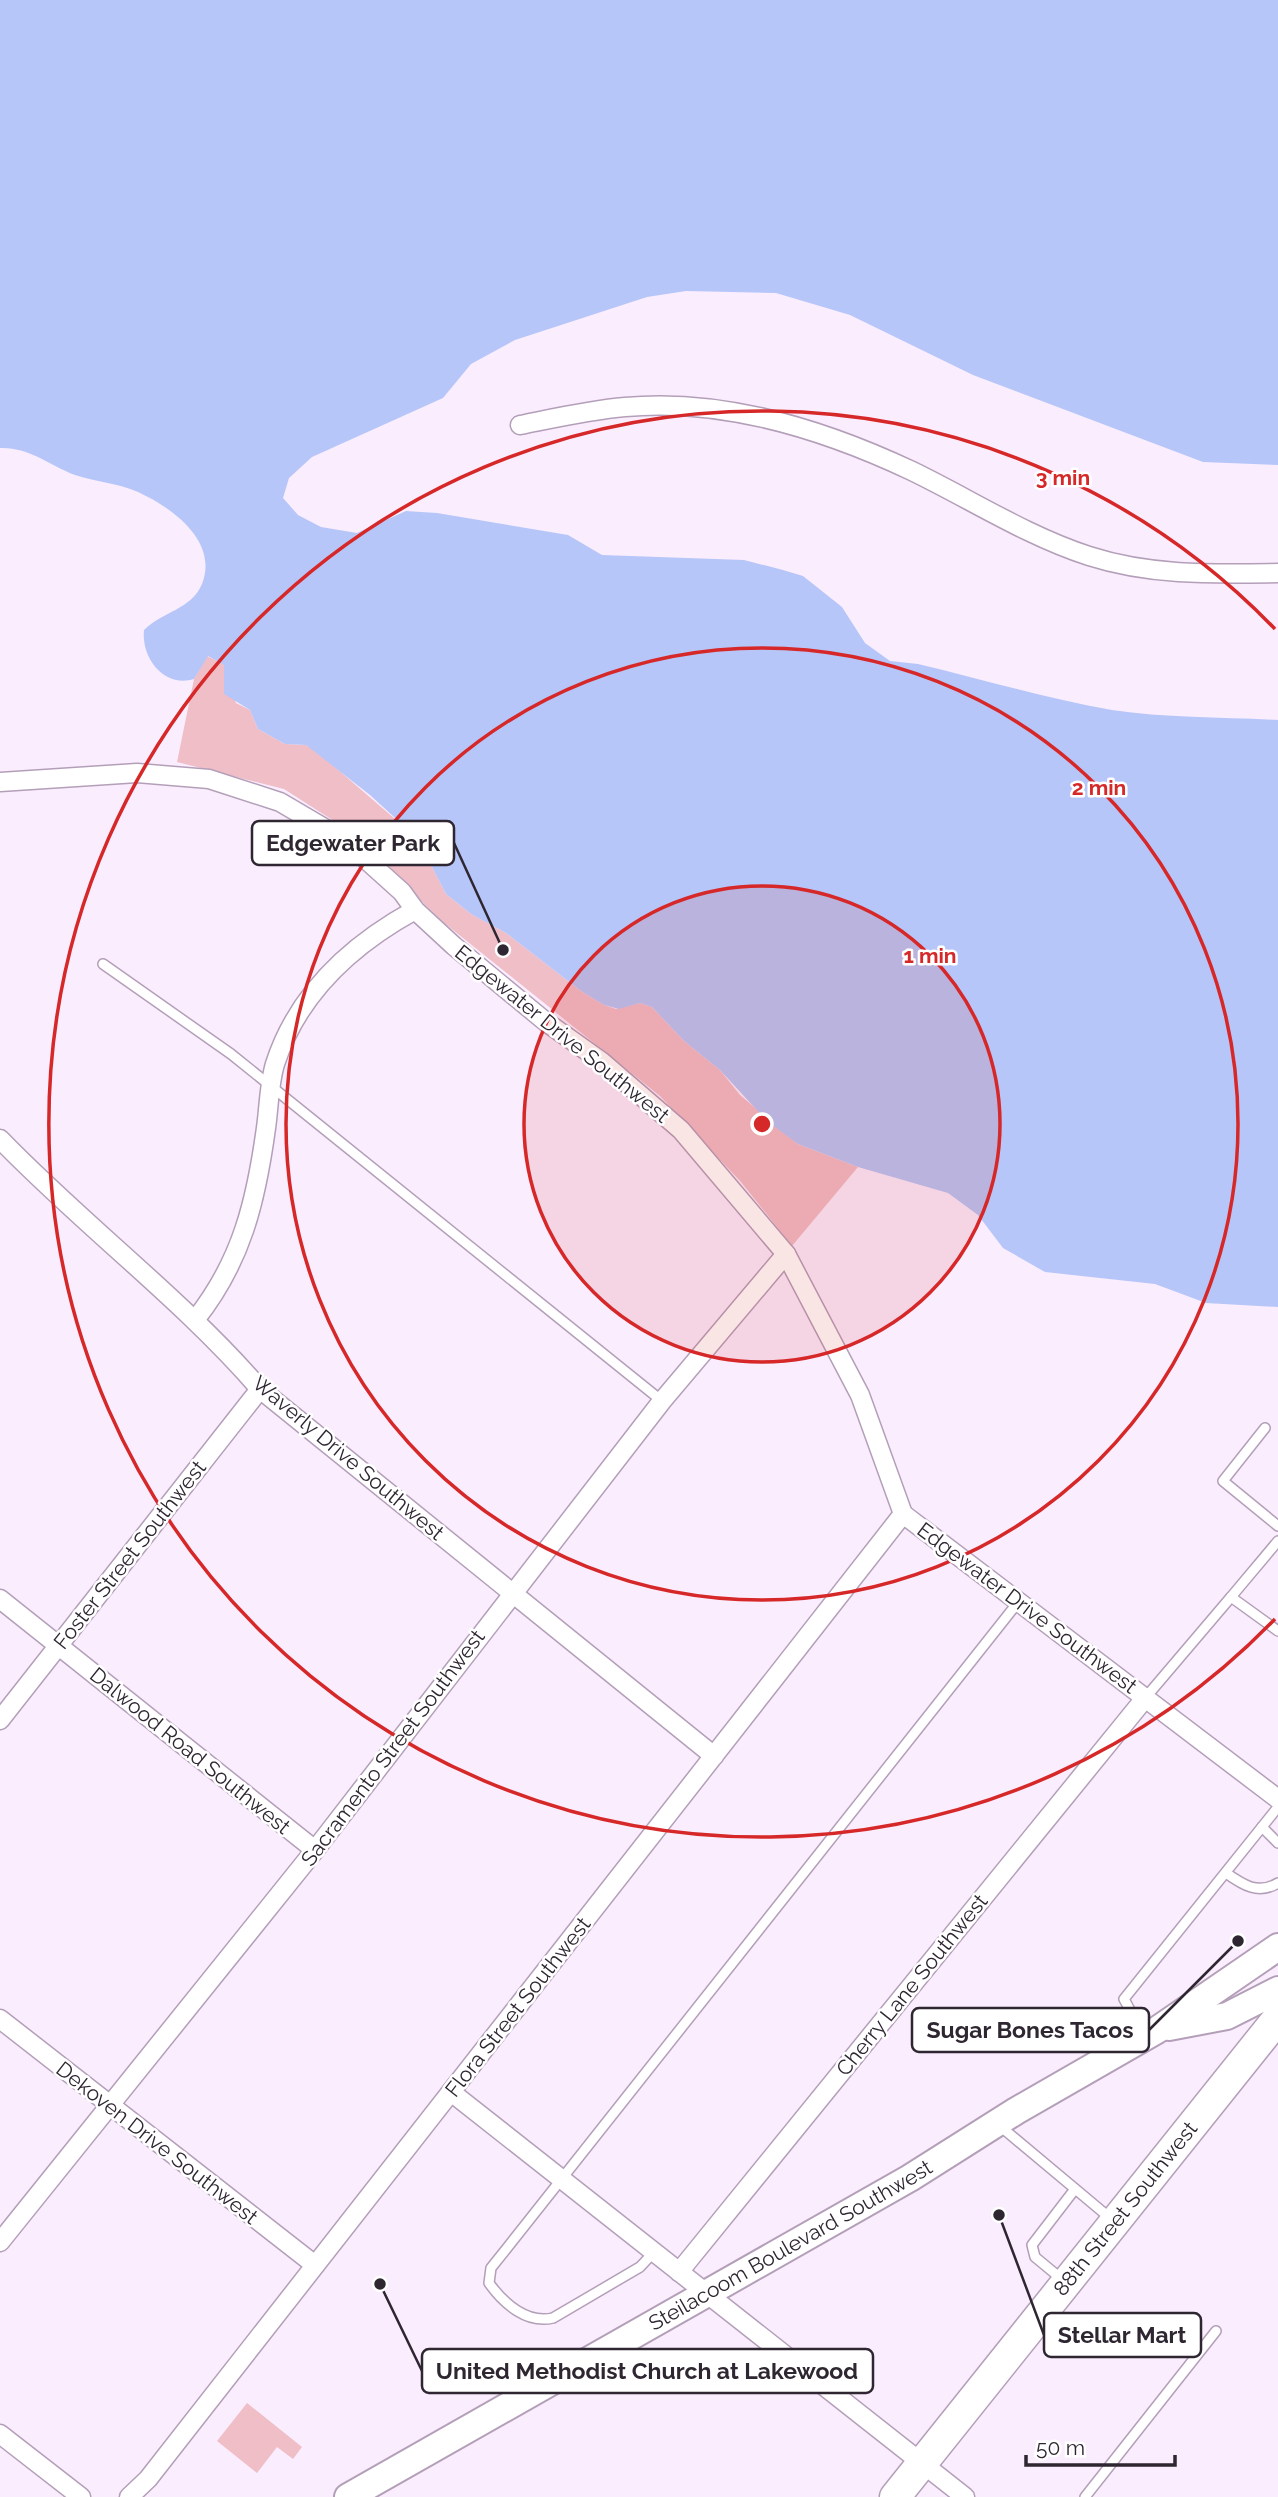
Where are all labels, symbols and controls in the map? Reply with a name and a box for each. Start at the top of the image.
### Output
text: 3 min [1036,465,1090,490]
text: 2 min [1072,775,1126,800]
callout: Edgewater Park [252,821,454,865]
text: Edgewater Park [266,829,440,856]
street label: Edgewater Drive Southwest [450,939,675,1128]
text: 1 min [903,943,957,968]
centre of rings [750,1112,774,1136]
street label: Waverly Drive Southwest [247,1370,449,1545]
street label: Foster Street Southwest [48,1455,211,1654]
street label: Edgewater Drive Southwest [913,1517,1142,1698]
street label: Sacramento Street Southwest [296,1625,490,1871]
street label: Dalwood Road Southwest [85,1662,296,1839]
street label: Cherry Lane Southwest [831,1889,993,2081]
street label: Flora Street Southwest [440,1912,596,2102]
callout: Sugar Bones Tacos [912,2008,1149,2052]
text: Sugar Bones Tacos [926,2016,1134,2043]
street label: Dekoven Drive Southwest [51,2056,263,2229]
street label: 88th Street Southwest [1048,2116,1202,2301]
street label: Steilacoom Boulevard Southwest [644,2154,937,2336]
callout: Stellar Mart [1044,2313,1201,2357]
text: Stellar Mart [1058,2321,1186,2348]
callout: United Methodist Church at Lakewood [422,2349,873,2393]
text: United Methodist Church at Lakewood [436,2357,858,2384]
scale bar [1026,2424,1175,2468]
text: 50 m [1036,2435,1085,2460]

